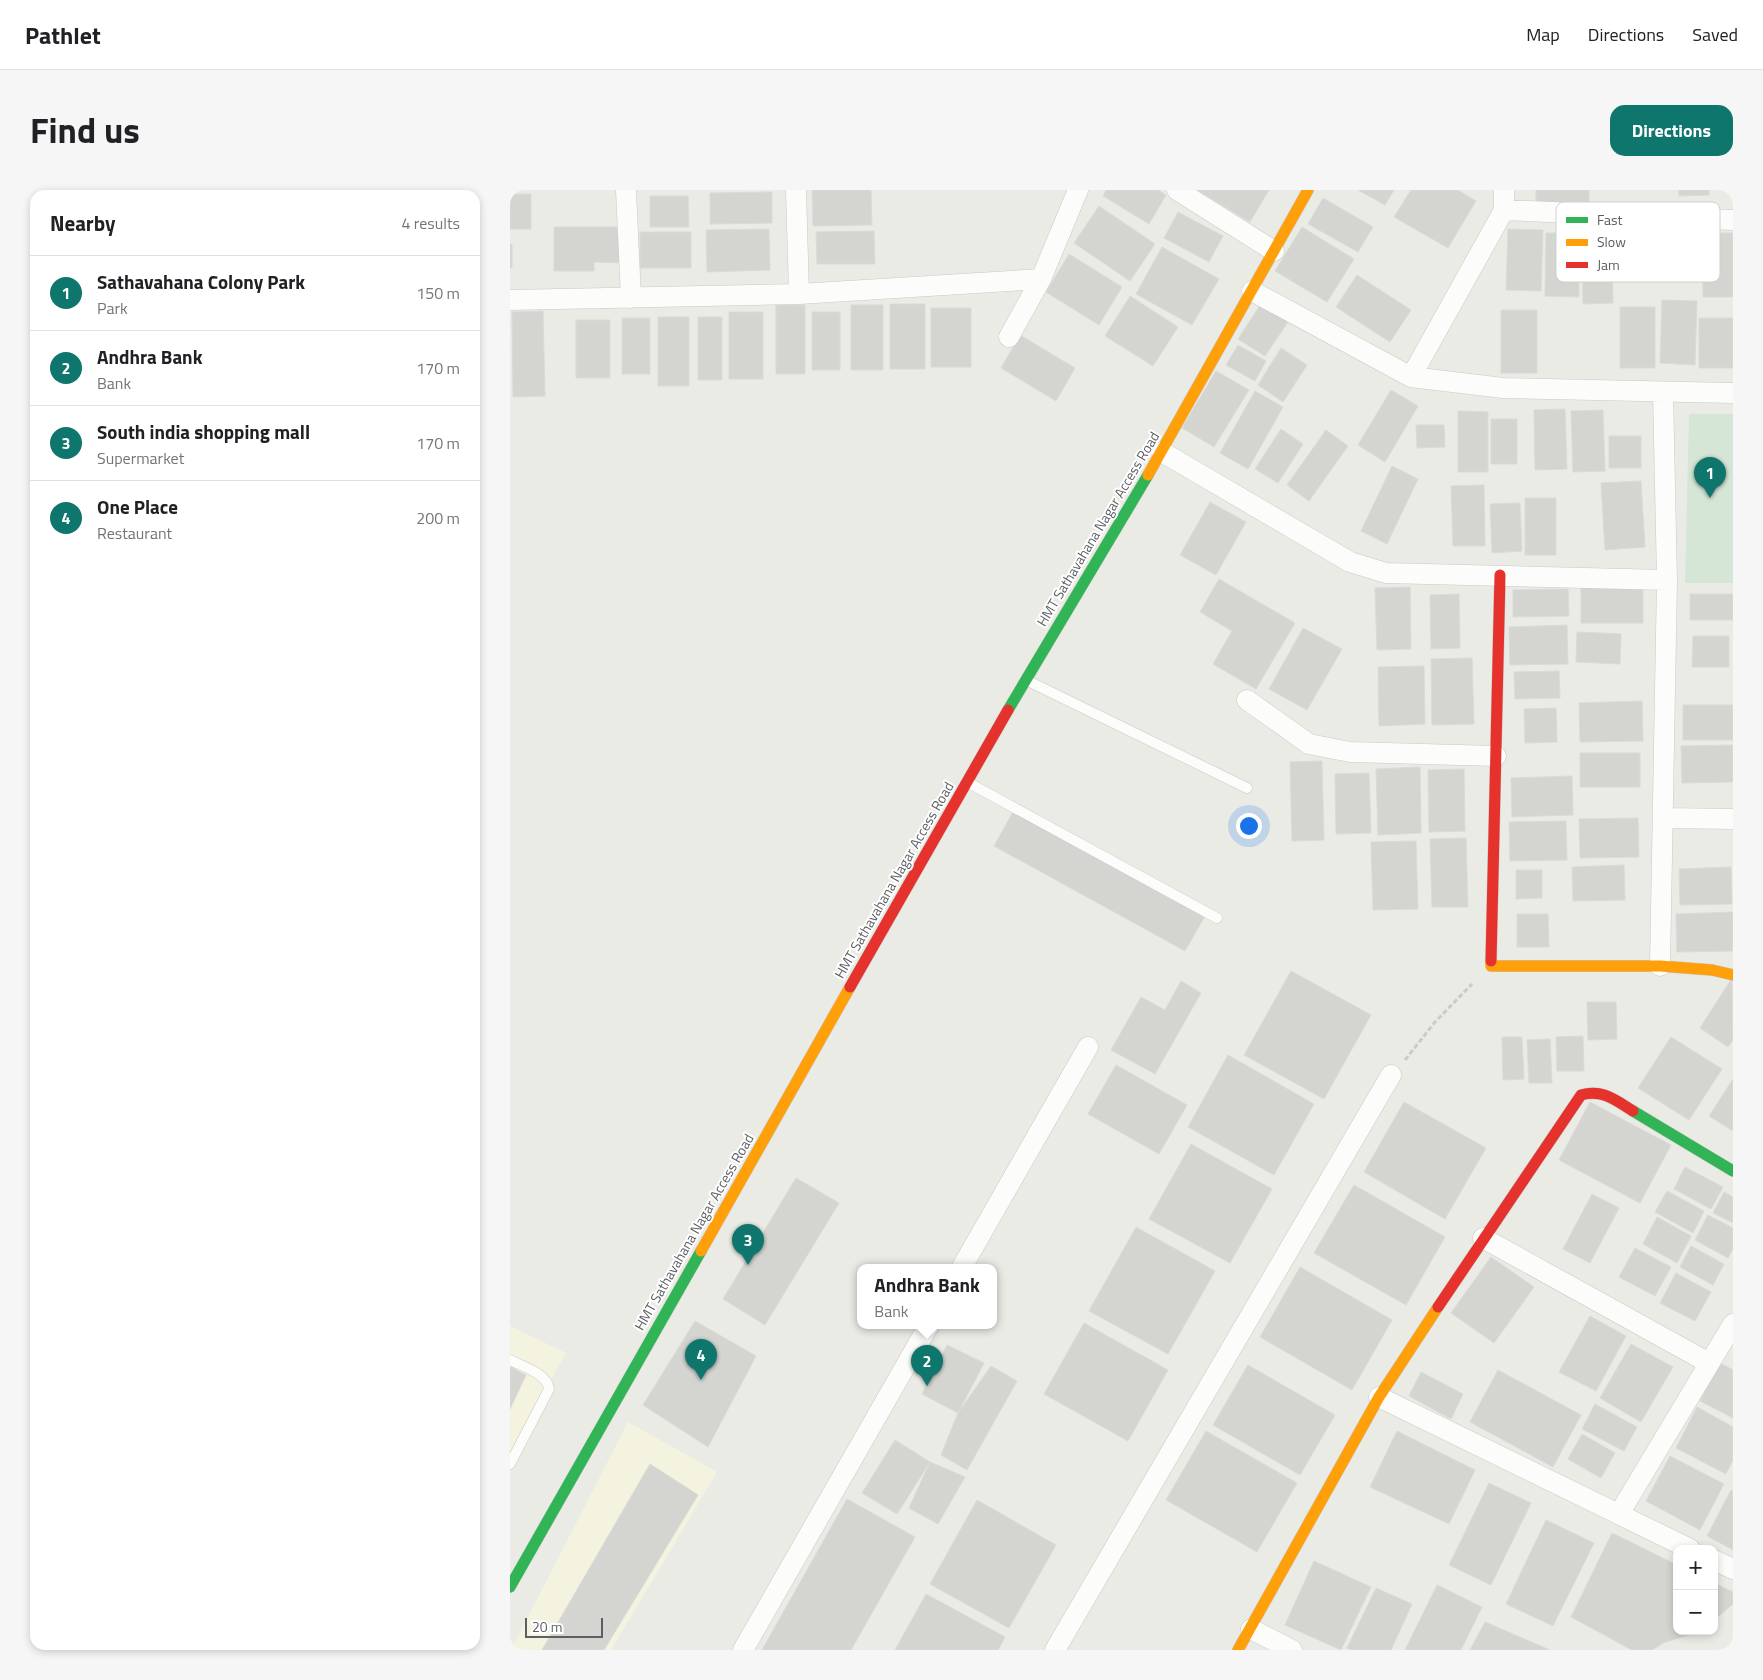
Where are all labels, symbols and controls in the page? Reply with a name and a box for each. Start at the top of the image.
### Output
text: Pathlet [25,17,101,53]
text: Map [1526,21,1560,48]
text: Directions [1588,21,1664,48]
text: Saved [1692,21,1738,48]
text: Find us [30,103,140,157]
button: Directions [1610,105,1733,156]
legend [1556,202,1720,282]
text: Nearby [50,207,115,239]
text: Fast [1597,209,1622,230]
text: 4 results [401,211,460,235]
text: Slow [1597,231,1626,252]
text: Jam [1597,254,1620,275]
text: Sathavahana Colony Park [97,267,305,296]
text: 1 [62,281,70,305]
text: 150 m [416,281,460,305]
text: Park [97,296,128,320]
text: Andhra Bank [97,342,202,371]
text: 2 [62,356,70,380]
text: 170 m [416,356,460,380]
text: Bank [97,371,131,395]
text: South india shopping mall [97,417,310,446]
street label: HMT Sathavahana Nagar Access Road [1031,427,1164,630]
text: 3 [62,431,70,455]
text: 170 m [416,431,460,455]
text: Supermarket [97,446,184,470]
pin: 1 [1694,457,1726,498]
text: One Place [97,492,178,521]
text: 4 [62,506,70,530]
text: 200 m [416,506,460,530]
text: Restaurant [97,521,172,545]
street label: HMT Sathavahana Nagar Access Road [829,778,959,982]
your location [1236,813,1262,839]
street label: HMT Sathavahana Nagar Access Road [629,1130,759,1334]
pin: 3 [732,1224,764,1265]
popup [857,1264,997,1329]
text: Andhra Bank [874,1270,980,1299]
text: Bank [874,1299,908,1323]
pin: 4 [685,1339,717,1380]
pin: 2 [911,1345,943,1386]
map controls [1673,1545,1718,1635]
button: + [1673,1545,1718,1590]
button: − [1673,1590,1718,1635]
scale bar [525,1615,602,1638]
text: 20 m [532,1616,562,1637]

